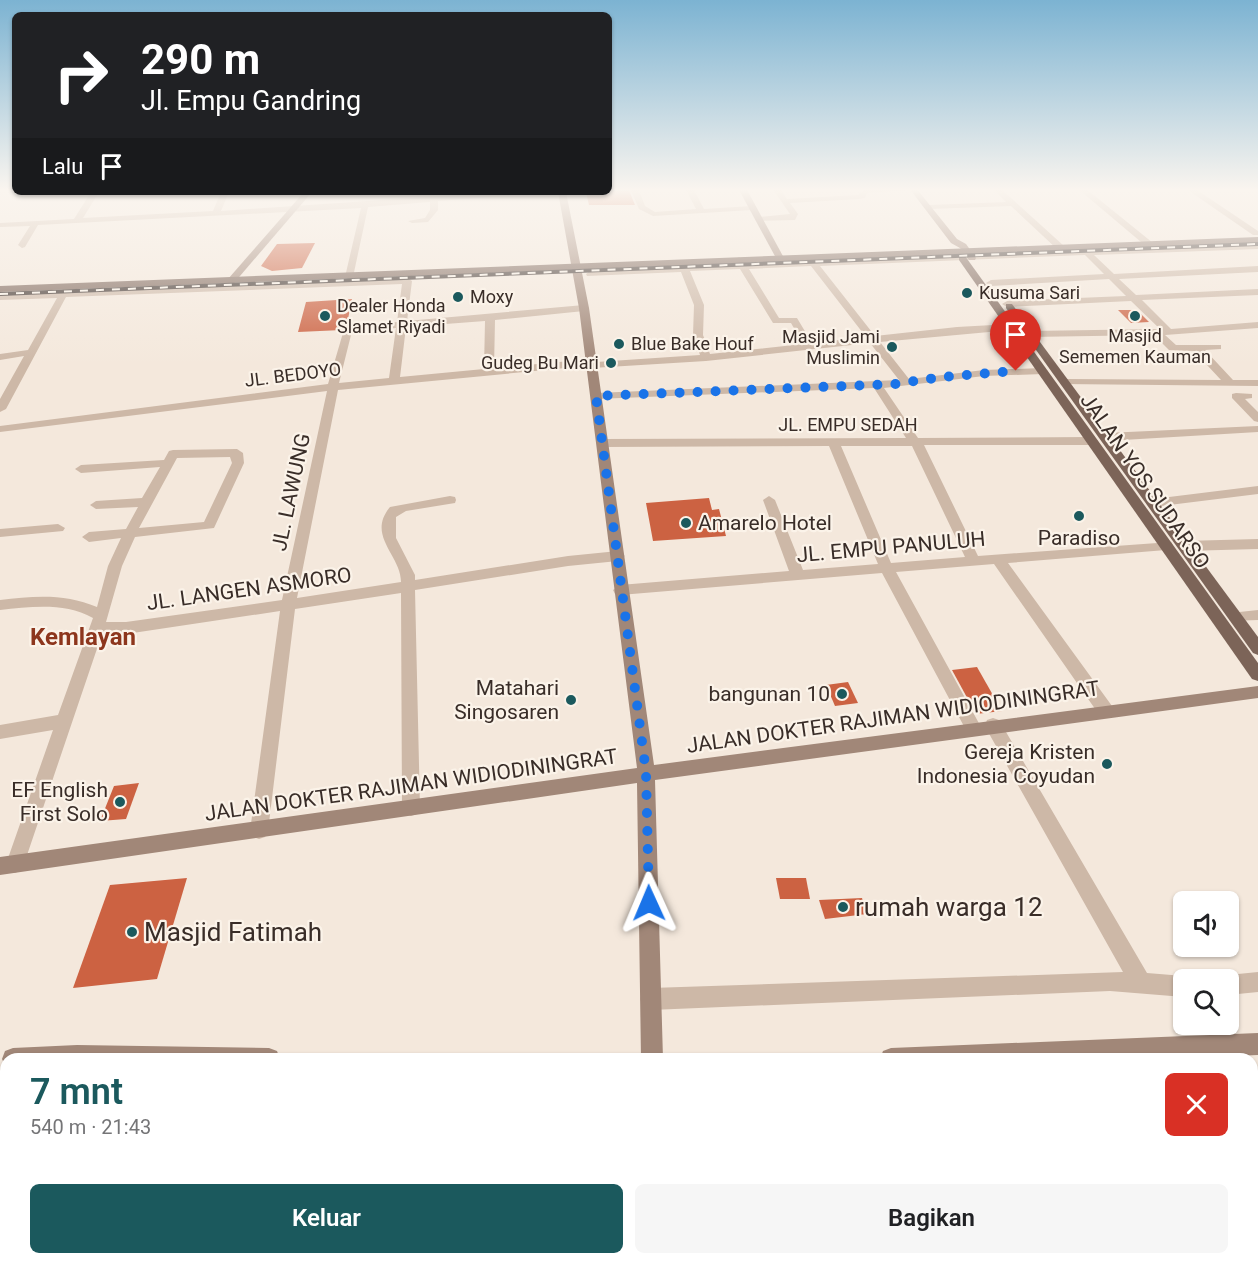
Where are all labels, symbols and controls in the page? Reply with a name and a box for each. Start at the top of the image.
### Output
text: 290 m [141,35,260,84]
icon: right [42,36,120,114]
text: Jl. Empu Gandring [141,85,361,117]
icon: arrive [95,150,128,183]
text: Lalu [42,154,83,179]
place label: Kusuma Sari [979,282,1080,303]
place label: Moxy [470,286,514,307]
marker: Kusuma Sari [960,286,974,300]
marker: Moxy [451,290,465,304]
place label: Dealer Honda Slamet Riyadi [337,295,446,337]
marker: Dealer Honda Slamet Riyadi [318,309,332,323]
pin [990,309,1041,371]
marker: Masjid Sememen Kauman [1128,309,1142,323]
icon: arrive [999,318,1032,351]
place label: Masjid Sememen Kauman [1059,325,1211,367]
place label: Masjid Jami Muslimin [782,326,880,368]
place label: Blue Bake Houf [631,333,755,354]
marker: Blue Bake Houf [612,337,626,351]
marker: Masjid Jami Muslimin [885,340,899,354]
place label: Gudeg Bu Mari [481,352,599,373]
marker: Gudeg Bu Mari [604,356,618,370]
street label: JL. BEDOYO [243,358,342,391]
street label: JALAN YOS SUDARSO [1075,389,1215,573]
street label: JL. EMPU SEDAH [778,414,918,435]
street label: JL. LAWUNG [267,431,315,553]
marker: Paradiso [1072,509,1086,523]
place label: Amarelo Hotel [698,511,832,535]
marker: Amarelo Hotel [679,516,693,530]
place label: Paradiso [1038,526,1120,550]
street label: JL. EMPU PANULUH [796,527,986,567]
street label: JL. LANGEN ASMORO [145,563,353,615]
district label: Kemlayan [30,623,136,651]
place label: Matahari Singosaren [454,676,559,724]
street label: JALAN DOKTER RAJIMAN WIDIODININGRAT [685,676,1101,758]
place label: bangunan 10 [708,682,830,706]
marker: bangunan 10 [835,687,849,701]
marker: Matahari Singosaren [564,693,578,707]
place label: Gereja Kristen Indonesia Coyudan [917,740,1095,788]
street label: JALAN DOKTER RAJIMAN WIDIODININGRAT [203,744,619,826]
marker: Gereja Kristen Indonesia Coyudan [1100,757,1114,771]
place label: EF English First Solo [11,778,108,826]
marker: EF English First Solo [113,795,127,809]
position arrow [617,871,681,935]
map controls [1173,891,1239,1035]
button: sound [1173,891,1239,957]
place label: rumah warga 12 [855,892,1043,922]
marker: rumah warga 12 [836,900,850,914]
place label: Masjid Fatimah [144,917,322,947]
marker: Masjid Fatimah [125,925,139,939]
button: search [1173,969,1239,1035]
text: 7 mnt [30,1071,123,1113]
button: close [1165,1073,1228,1136]
text: 540 m · 21:43 [30,1115,151,1139]
button: Keluar [30,1184,623,1253]
button: Bagikan [635,1184,1228,1253]

